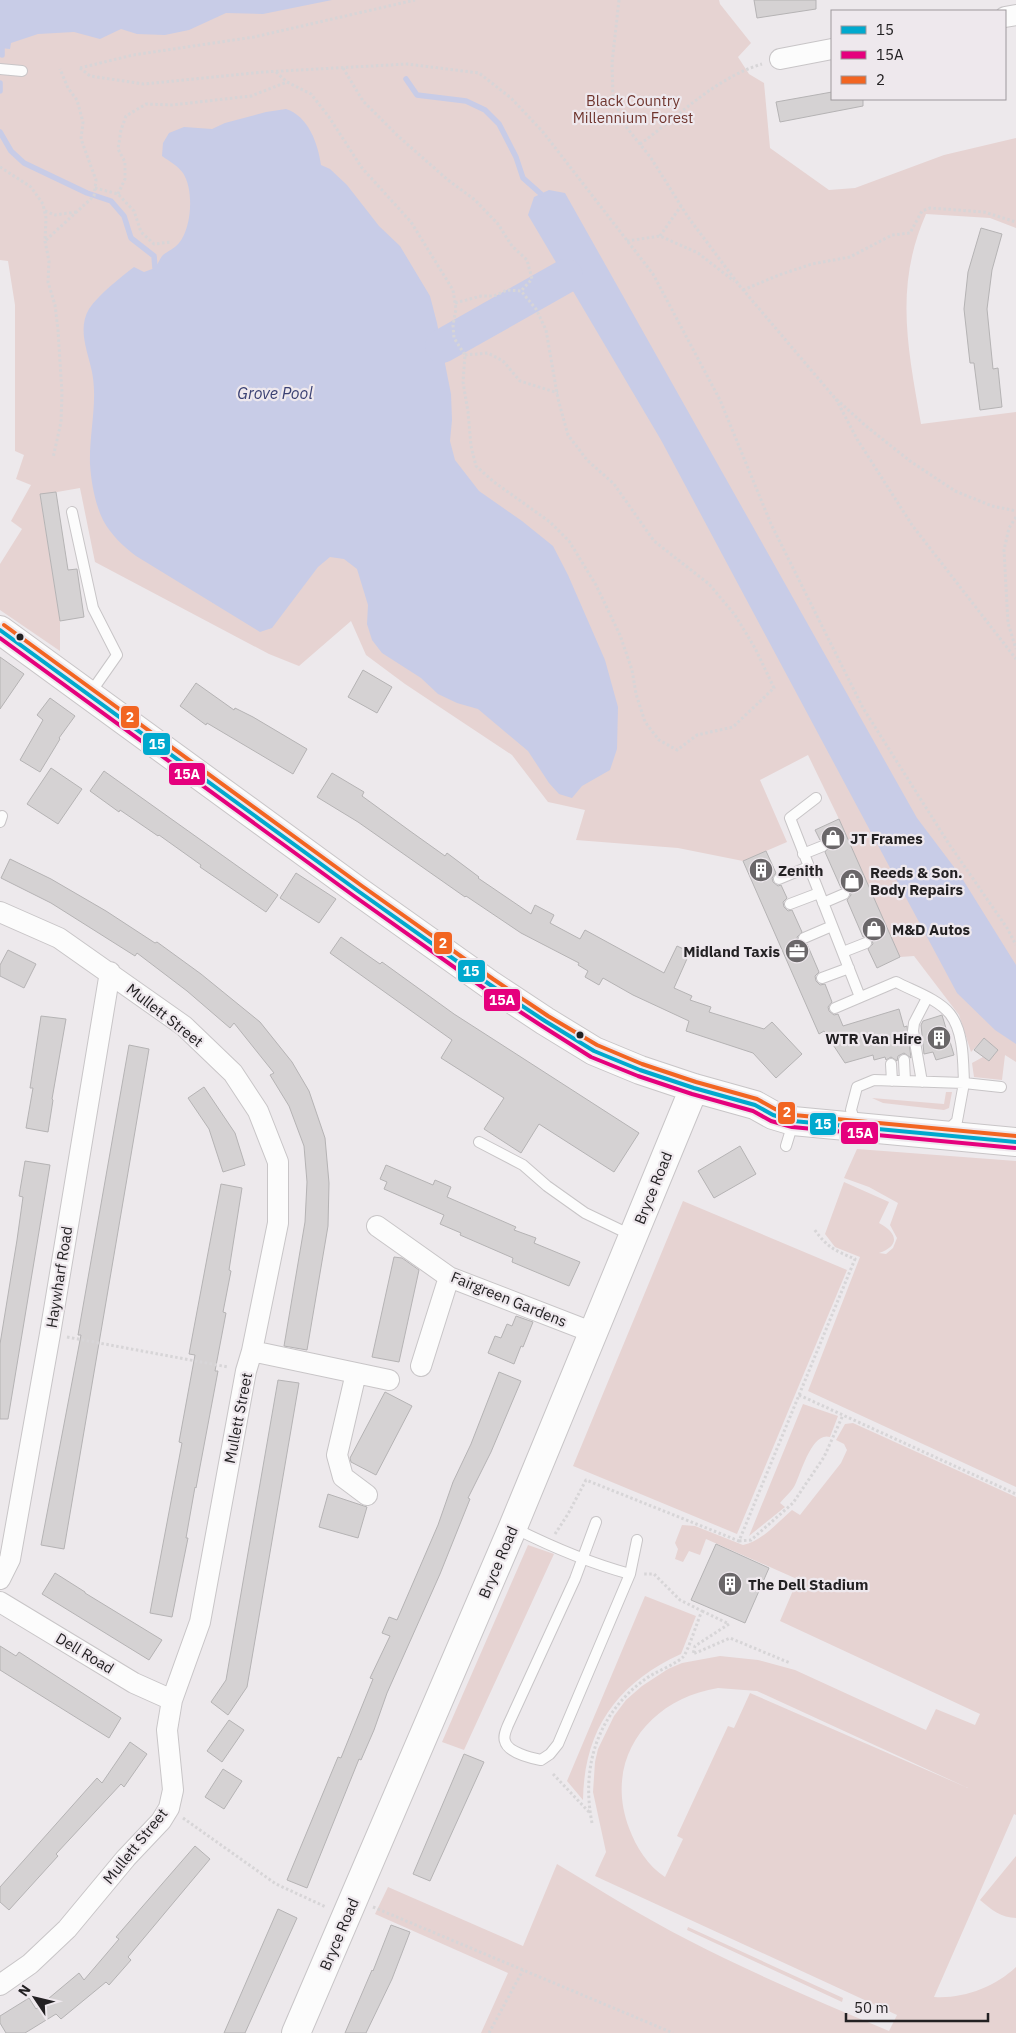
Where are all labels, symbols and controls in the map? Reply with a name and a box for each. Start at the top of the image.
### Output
legend [831,10,1006,100]
text: 15 [876,20,894,39]
text: 15A [876,45,904,64]
text: 2 [876,70,885,89]
park label: Black Country Millennium Forest [573,91,693,127]
water label: Grove Pool [237,383,313,403]
unlabelled marker [15,632,25,642]
line badge: 2 [120,705,140,729]
text: 2 [126,708,134,726]
line badge: 15 [142,732,171,756]
text: 15 [149,735,165,753]
line badge: 15A [168,762,206,786]
text: 15A [174,765,201,783]
shop icon: JT Frames [820,825,846,851]
place label: JT Frames [850,829,923,848]
building icon: Zenith [748,857,774,883]
place label: Zenith [778,861,823,880]
place label: Reeds & Son. Body Repairs [870,863,963,899]
shop icon: Reeds & Son. Body Repairs [839,868,865,894]
shop icon: M&D Autos [861,916,887,942]
place label: M&D Autos [892,920,970,939]
line badge: 2 [433,931,453,955]
text: 2 [439,934,447,952]
office icon: Midland Taxis [784,938,810,964]
place label: Midland Taxis [683,942,780,961]
line badge: 15 [457,959,486,983]
text: 15 [463,962,479,980]
street label: Mullett Street [123,979,207,1051]
line badge: 15A [483,988,521,1012]
text: 15A [489,991,516,1009]
building icon: WTR Van Hire [926,1025,952,1051]
place label: WTR Van Hire [825,1029,922,1048]
unlabelled marker [575,1030,585,1040]
line badge: 2 [777,1101,796,1125]
text: 2 [783,1103,791,1121]
line badge: 15 [809,1112,837,1136]
text: 15 [815,1115,831,1133]
line badge: 15A [840,1121,879,1145]
text: 15A [847,1124,874,1142]
street label: Bryce Road [630,1149,676,1227]
street label: Haywharf Road [42,1225,76,1329]
street label: Fairgreen Gardens [448,1267,570,1331]
street label: Mullett Street [220,1371,256,1465]
street label: Bryce Road [474,1523,522,1601]
building icon: The Dell Stadium [717,1571,743,1597]
place label: The Dell Stadium [748,1575,868,1594]
street label: Dell Road [52,1628,118,1678]
street label: Mullett Street [99,1804,171,1888]
street label: Bryce Road [315,1895,363,1973]
north arrow [10,1973,60,2023]
text: N [14,1981,35,2000]
scale bar [846,1990,988,2022]
text: 50 m [854,1998,889,2017]

